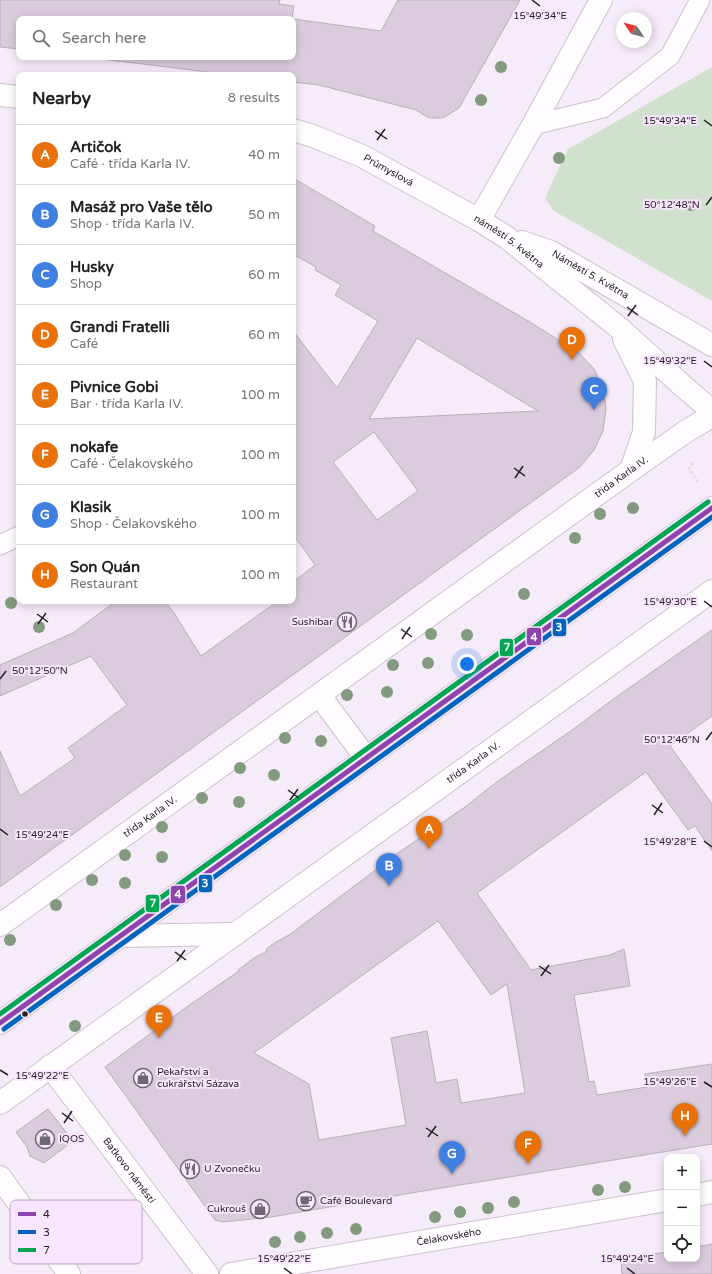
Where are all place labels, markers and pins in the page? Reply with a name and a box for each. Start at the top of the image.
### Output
pin: D [559,327,585,360]
pin: C [581,377,607,410]
restaurant icon: Sushibar [336,611,358,633]
place label: Sushibar [292,616,333,628]
pin: A [416,816,442,849]
pin: B [376,853,402,886]
pin: E [146,1005,172,1038]
unlabelled marker [20,1009,30,1019]
place label: Pekařství a cukrářství Sázava [157,1066,239,1090]
shop icon: Pekařství a cukrářství Sázava [132,1067,154,1089]
pin: H [672,1103,698,1136]
shop icon: IQOS [34,1128,56,1150]
pin: F [515,1131,541,1164]
place label: IQOS [59,1133,84,1145]
pin: G [439,1141,465,1174]
restaurant icon: U Zvonečku [179,1158,201,1180]
place label: U Zvonečku [204,1163,261,1175]
cafe icon: Café Boulevard [295,1190,317,1212]
place label: Café Boulevard [320,1195,392,1207]
shop icon: Cukrouš [249,1198,271,1220]
place label: Cukrouš [207,1203,246,1215]

